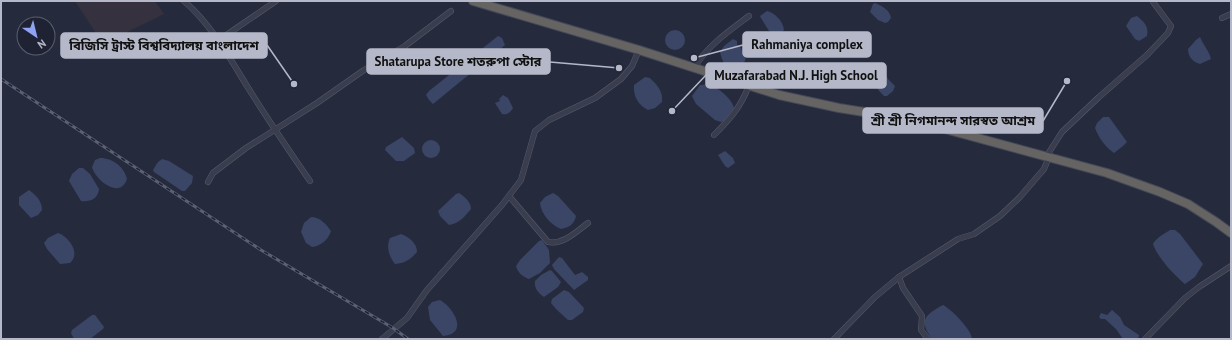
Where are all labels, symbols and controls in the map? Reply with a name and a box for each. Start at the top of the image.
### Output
north arrow [16,16,56,56]
callout: Rahmaniya complex [743,32,871,57]
callout: বিজিসি ট্রাস্ট বিশ্ববিদ্যালয় বাংলাদেশ [61,33,267,58]
text: N [35,36,49,52]
text: Rahmaniya complex [751,36,863,53]
text: বিজিসি ট্রাস্ট বিশ্ববিদ্যালয় বাংলাদেশ [68,37,259,54]
callout: Shatarupa Store শতরুপা স্টোর [367,49,550,74]
text: Shatarupa Store শতরুপা স্টোর [375,53,542,70]
callout: Muzafarabad N.J. High School [706,63,886,88]
text: Muzafarabad N.J. High School [714,67,878,84]
callout: শ্রী শ্রী নিগমানন্দ সারস্বত আশ্রম [863,108,1043,133]
text: শ্রী শ্রী নিগমানন্দ সারস্বত আশ্রম [870,112,1036,129]

